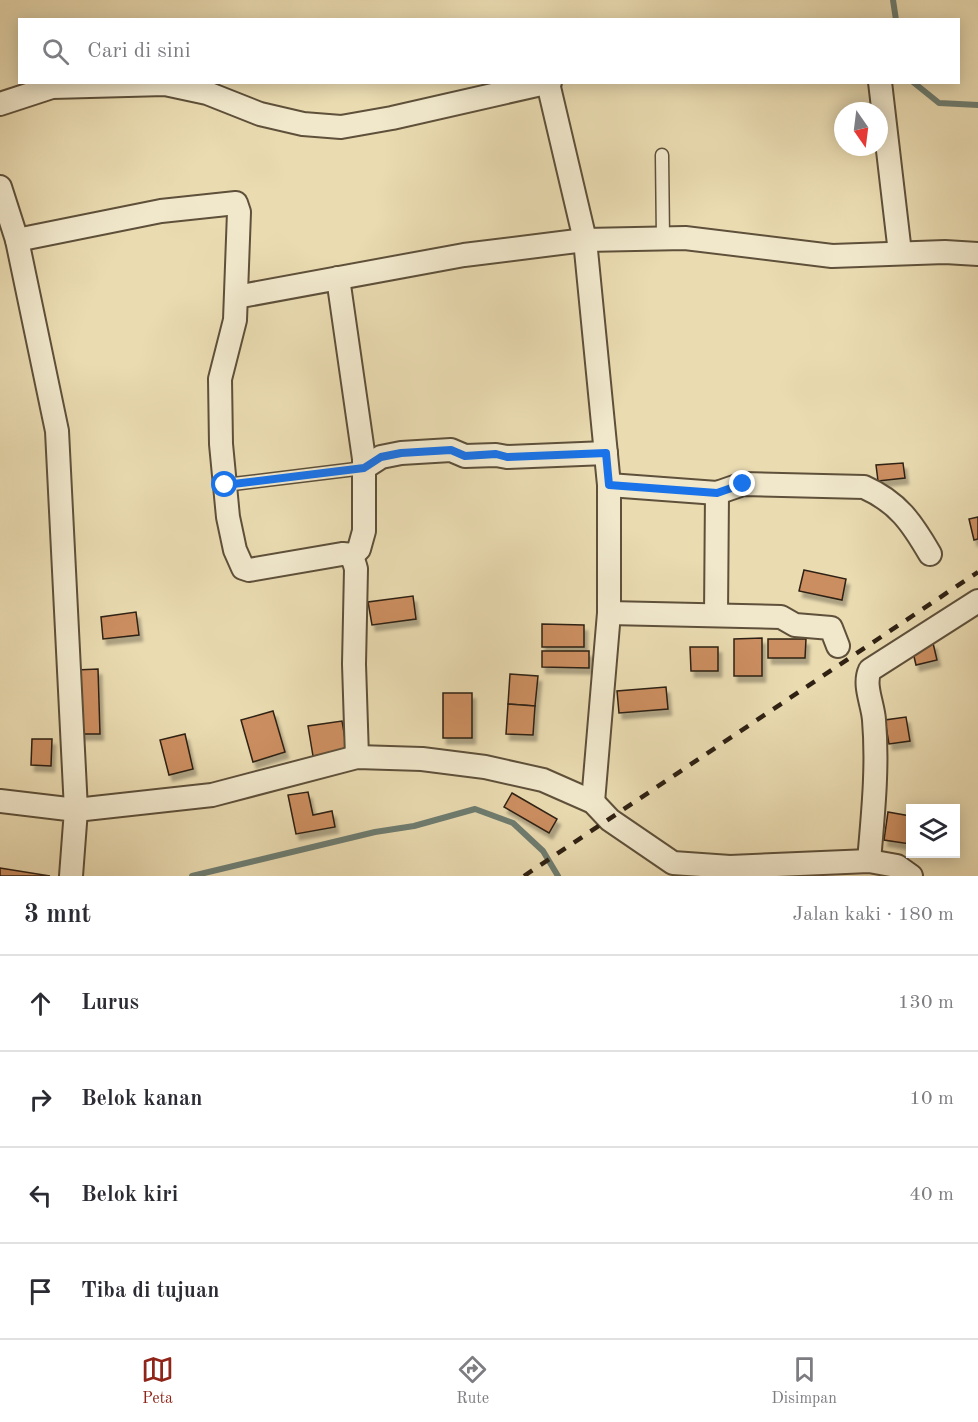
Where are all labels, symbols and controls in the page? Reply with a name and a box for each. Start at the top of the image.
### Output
search box [18,18,960,84]
icon: search [39,35,72,68]
text: Cari di sini [87,40,191,62]
north arrow [834,102,888,156]
route end [729,470,755,496]
route start [211,471,237,497]
map controls [906,804,960,858]
button: layers [906,804,960,858]
text: 3 mnt [24,902,91,928]
text: Jalan kaki · 180 m [792,905,954,925]
icon: ahead [24,987,57,1020]
text: Lurus [81,992,139,1014]
text: 130 m [898,993,954,1013]
icon: right [24,1083,57,1116]
text: Belok kanan [81,1088,203,1110]
text: 10 m [909,1089,954,1109]
icon: left [24,1179,57,1212]
text: Belok kiri [81,1184,178,1206]
text: 40 m [909,1185,954,1205]
icon: arrive [24,1275,57,1308]
text: Tiba di tujuan [81,1280,219,1302]
tab: Peta [141,1353,174,1409]
tab: Rute [456,1353,489,1409]
tab: Disimpan [771,1353,837,1409]

